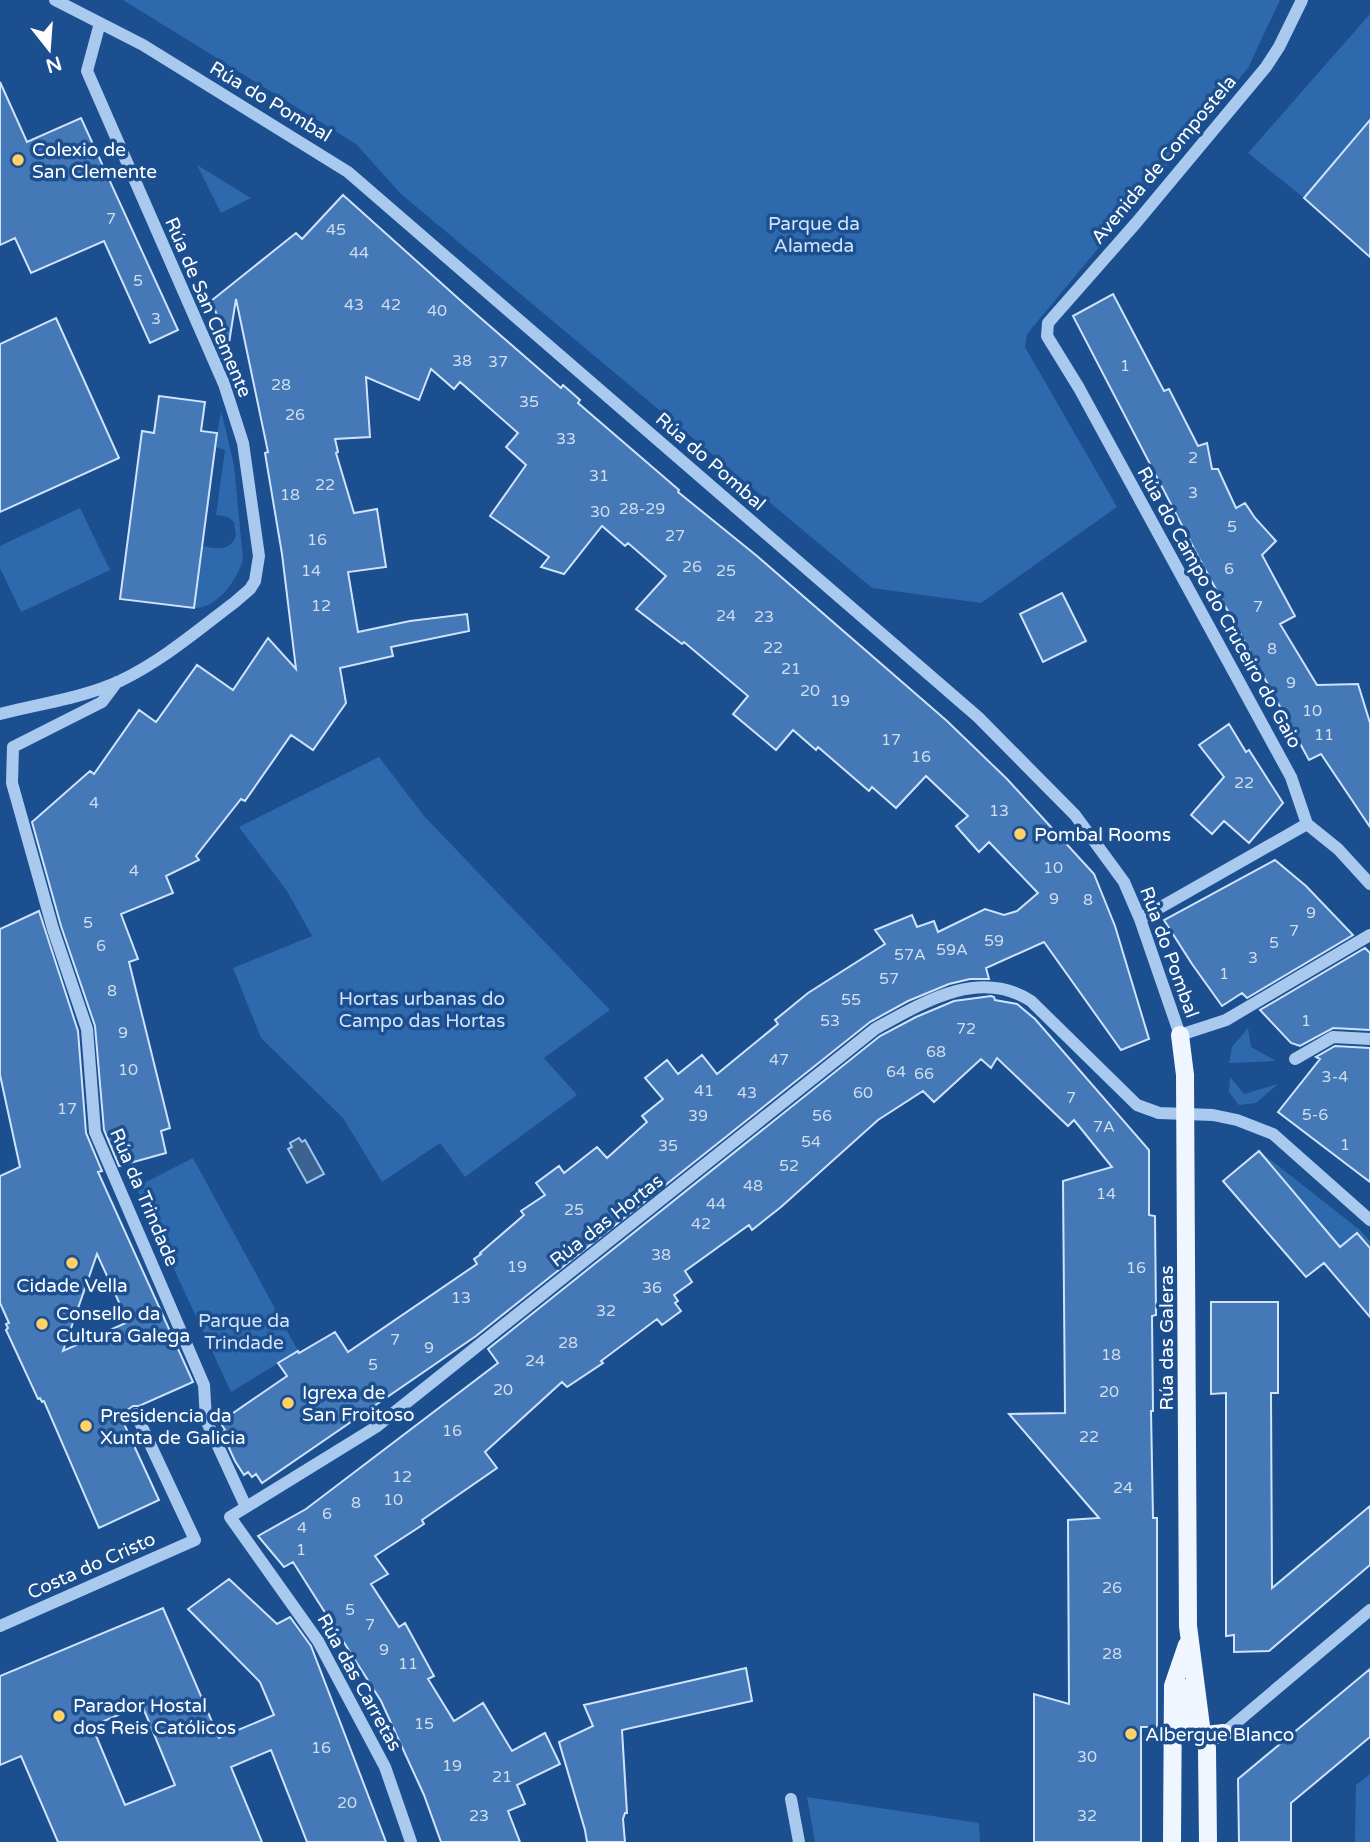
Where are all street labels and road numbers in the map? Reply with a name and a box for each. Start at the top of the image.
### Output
street label: Rúa do Pombal [206,57,335,147]
street label: Avenida de Compostela [1087,71,1241,249]
street label: Rúa de San Clemente [160,214,256,401]
street label: Rúa do Pombal [651,408,770,515]
street label: Rúa do Campo do Cruceiro do Gaio [1132,463,1306,752]
street label: Rúa do Pombal [1135,884,1203,1021]
street label: Rúa da Trindade [105,1125,183,1270]
street label: Rúa das Hortas [546,1170,668,1272]
street label: Rúa das Galeras [1156,1265,1178,1411]
street label: Costa do Cristo [24,1528,159,1604]
street label: Rúa das Carretas [312,1610,406,1755]

